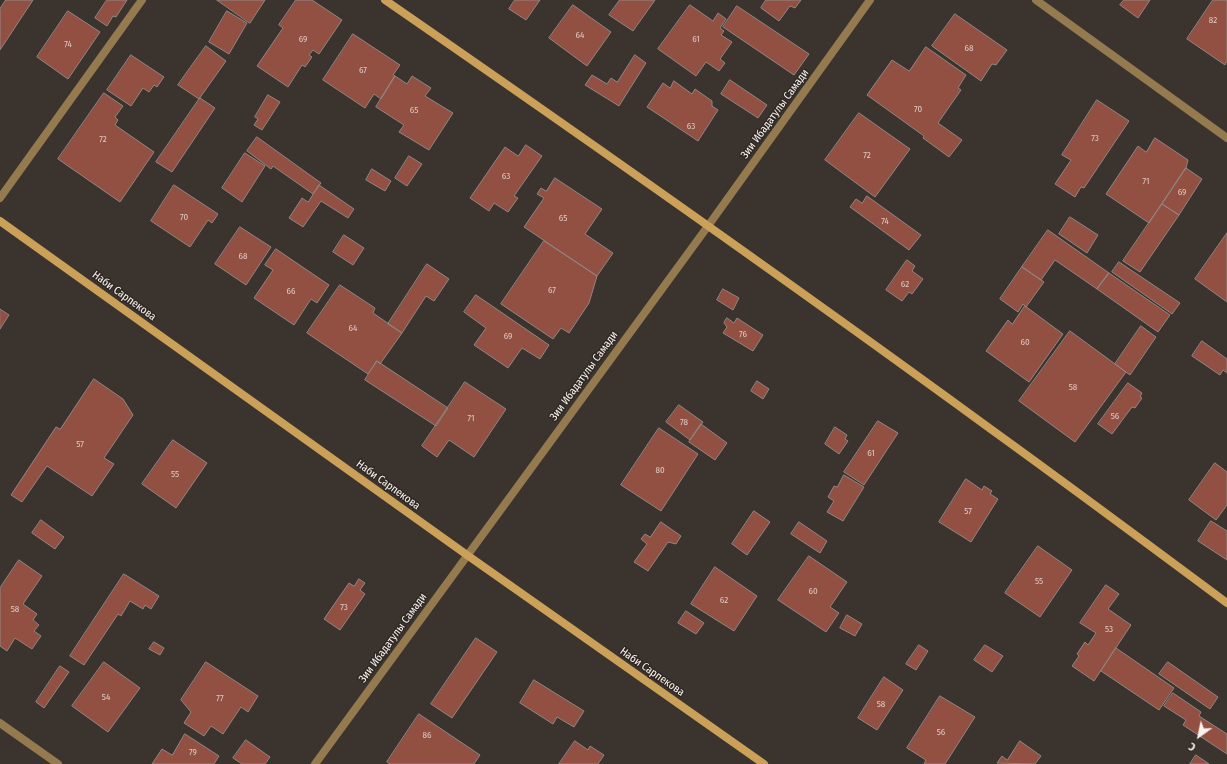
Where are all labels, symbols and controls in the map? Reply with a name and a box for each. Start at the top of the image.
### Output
house number: 82 [1209,15,1217,25]
house number: 64 [576,30,584,40]
house number: 69 [299,34,307,44]
house number: 61 [692,34,700,44]
house number: 74 [64,39,72,49]
house number: 68 [965,43,973,53]
house number: 67 [359,65,367,75]
street label: Зии Ибадатулы Самади [738,67,812,161]
house number: 70 [914,104,922,114]
house number: 65 [410,105,418,115]
house number: 63 [687,121,695,131]
house number: 73 [1091,133,1099,143]
house number: 72 [99,134,107,144]
house number: 72 [863,150,871,160]
house number: 63 [502,171,510,181]
house number: 71 [1142,176,1150,186]
house number: 69 [1178,187,1186,197]
house number: 70 [180,212,188,222]
house number: 65 [559,213,567,223]
house number: 74 [881,216,889,226]
house number: 68 [239,251,247,261]
street label: Наби Сарпекова [89,268,159,324]
house number: 62 [901,279,909,289]
house number: 67 [548,285,556,295]
house number: 66 [287,286,295,296]
house number: 64 [349,323,357,333]
street label: Зии Ибадатулы Самади [547,329,621,423]
house number: 76 [739,329,747,339]
house number: 69 [504,331,512,341]
house number: 60 [1020,337,1030,347]
house number: 58 [1069,382,1077,392]
house number: 56 [1111,411,1119,421]
house number: 71 [467,413,475,423]
house number: 78 [680,417,688,427]
house number: 57 [76,439,84,449]
house number: 61 [867,448,875,458]
street label: Наби Сарпекова [353,457,423,513]
house number: 80 [655,465,665,475]
house number: 55 [171,469,179,479]
house number: 57 [964,506,972,516]
house number: 55 [1035,576,1043,586]
house number: 60 [808,586,818,596]
street label: Зии Ибадатулы Самади [356,591,430,685]
house number: 62 [720,595,728,605]
house number: 73 [340,602,348,612]
house number: 58 [11,604,19,614]
house number: 53 [1105,624,1113,634]
street label: Наби Сарпекова [617,645,687,699]
house number: 54 [102,692,110,702]
house number: 77 [216,693,224,703]
house number: 58 [877,699,885,709]
north arrow [1179,716,1219,756]
house number: 56 [937,727,945,737]
house number: 86 [423,730,431,740]
text: С [1186,739,1198,754]
house number: 79 [189,747,197,757]

